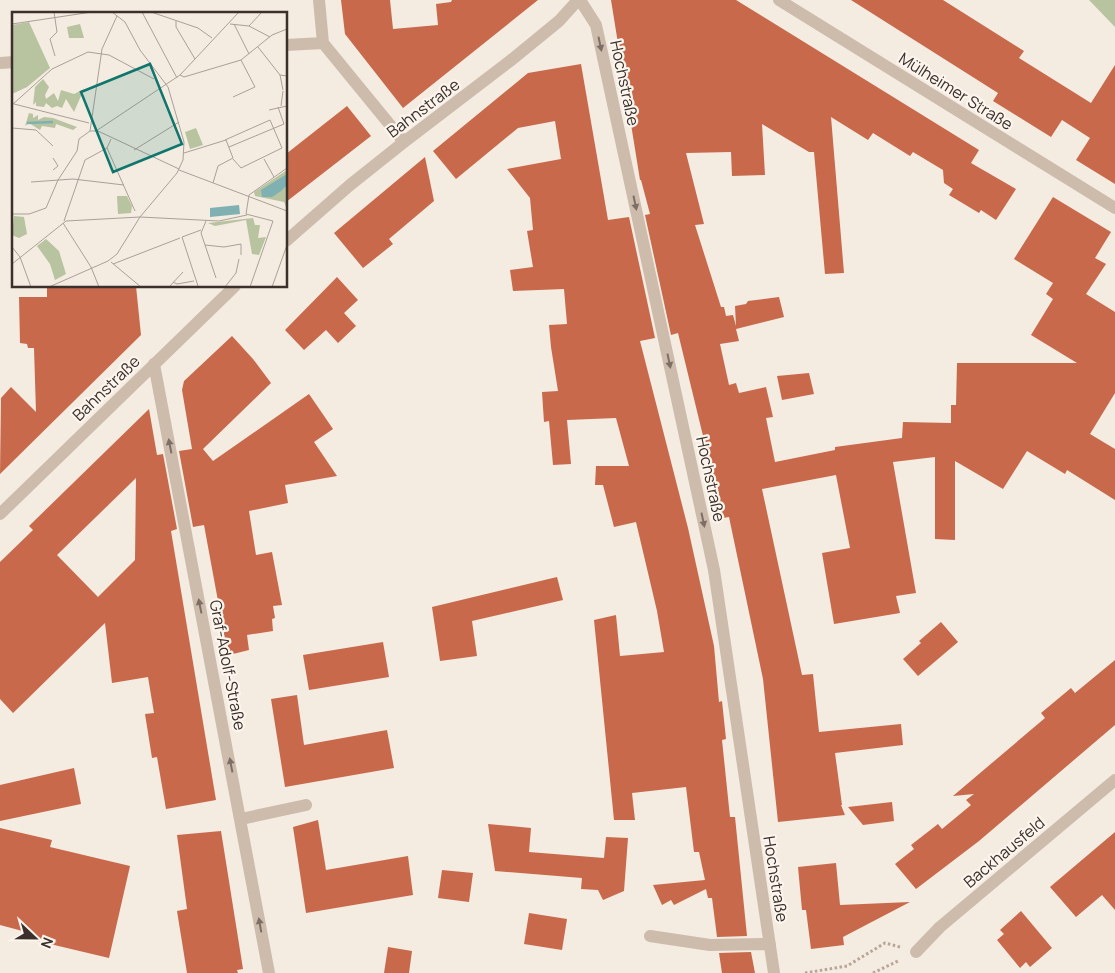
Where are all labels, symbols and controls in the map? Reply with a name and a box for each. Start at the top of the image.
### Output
inset map [12,12,288,288]
one-way arrow [597,36,605,52]
street label: Hochstraße [605,38,645,128]
street label: Mülheimer Straße [895,47,1017,135]
street label: Bahnstraße [382,73,464,143]
one-way arrow [631,195,639,211]
street label: Bahnstraße [68,350,144,426]
one-way arrow [665,354,673,369]
street label: Hochstraße [691,434,731,524]
one-way arrow [165,438,173,454]
one-way arrow [699,513,707,528]
one-way arrow [196,598,204,613]
street label: Graf-Adolf-Straße [205,598,251,732]
one-way arrow [226,757,234,773]
street label: Backhausfeld [959,812,1049,892]
street label: Hochstraße [758,834,794,924]
north arrow [10,913,60,963]
one-way arrow [256,917,264,933]
text: N [37,935,58,951]

